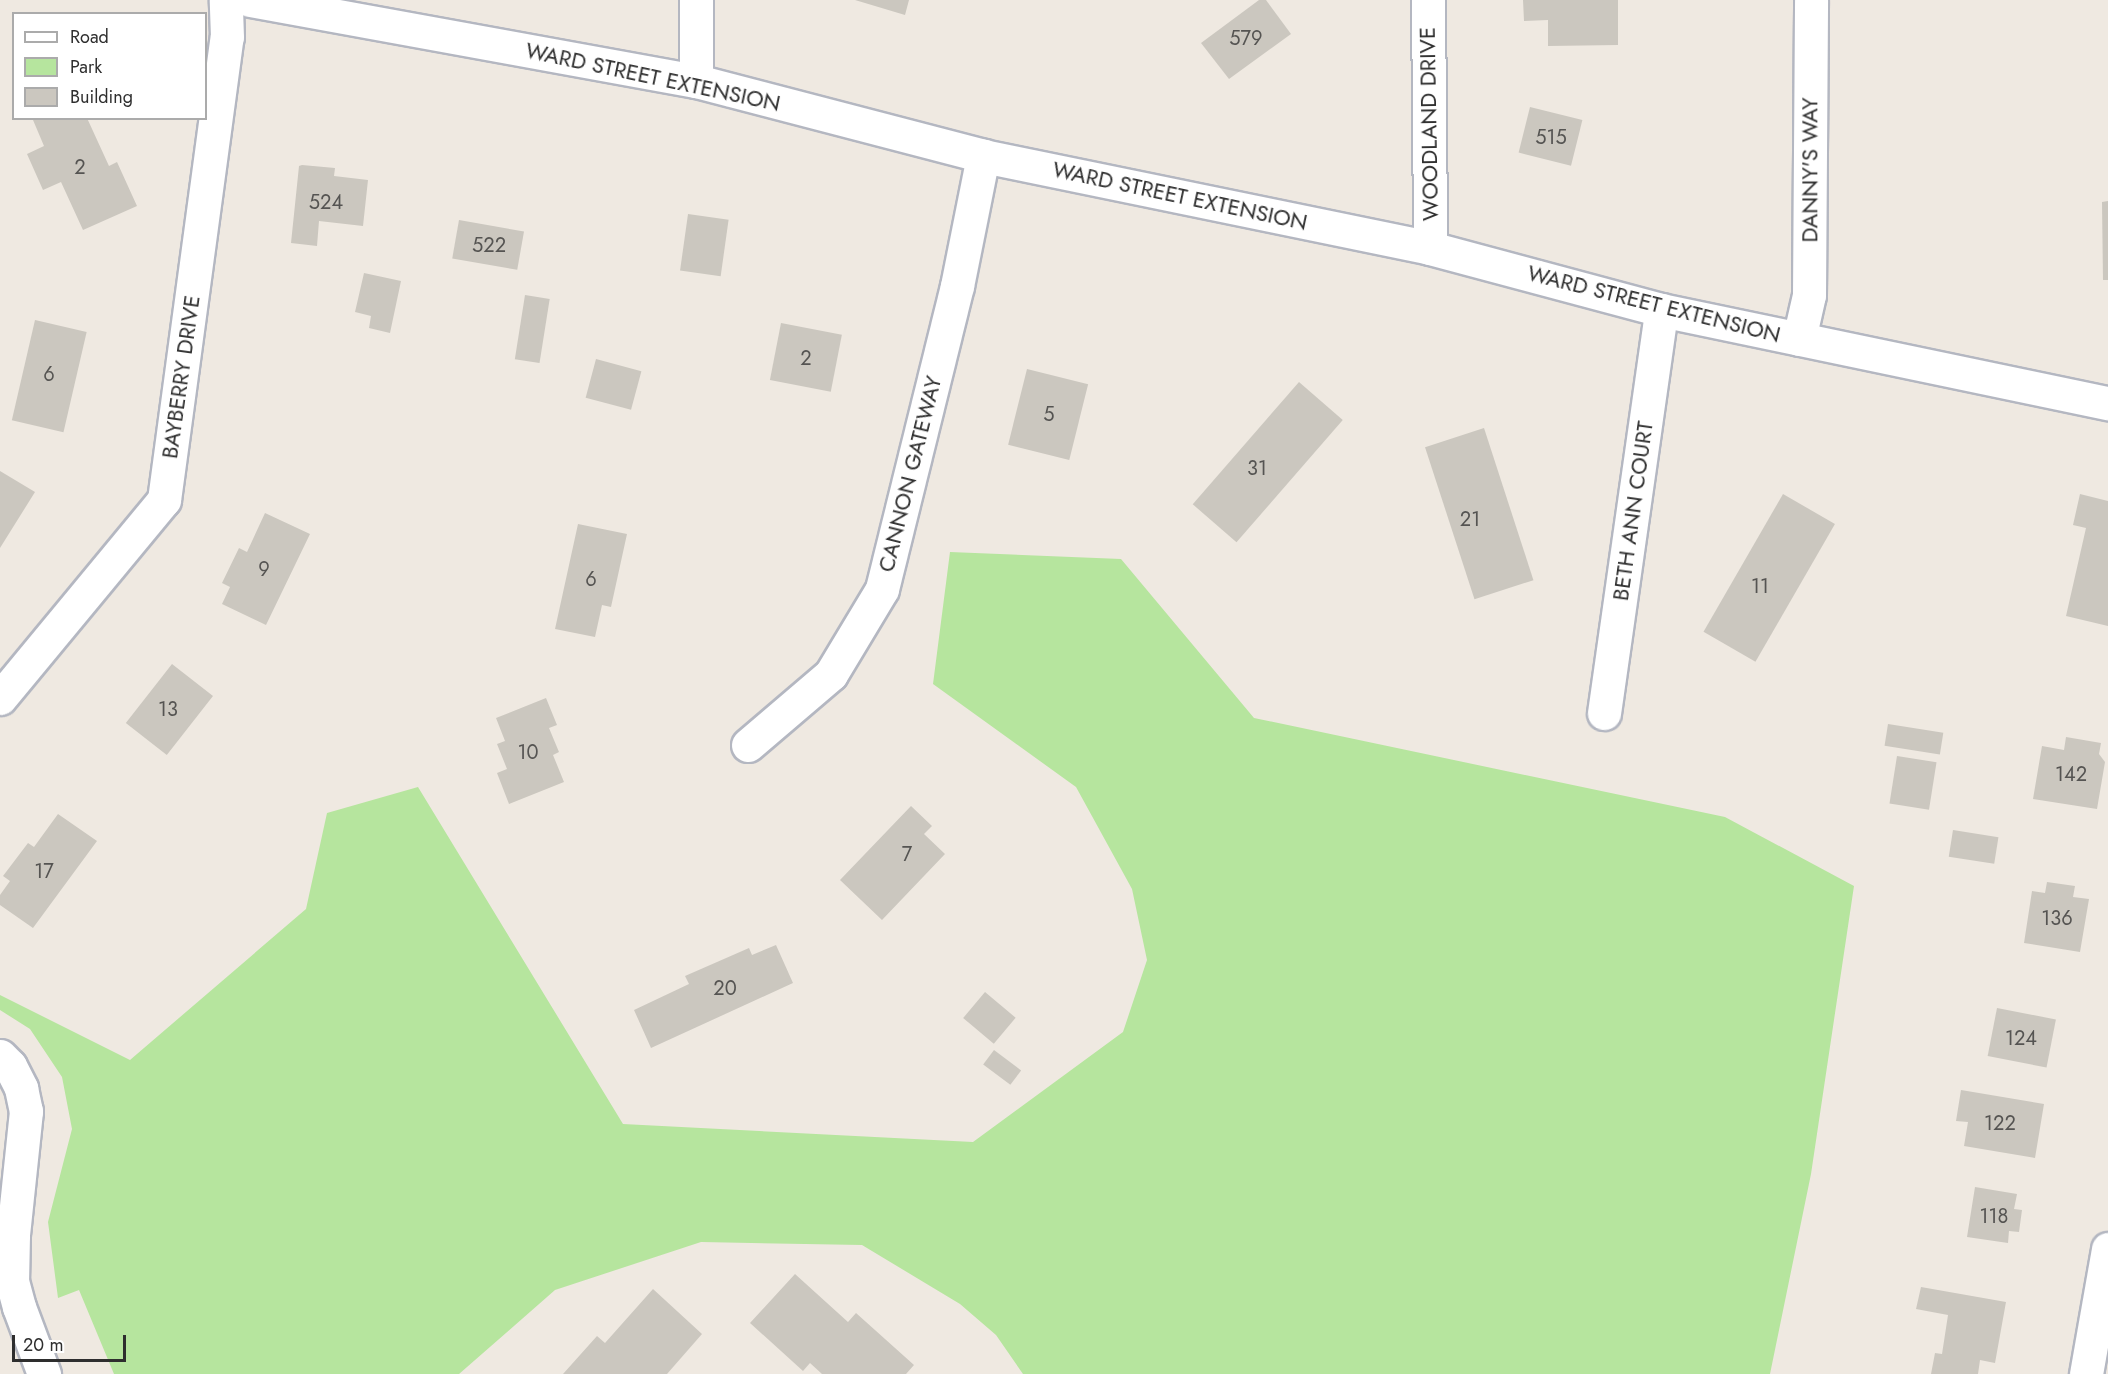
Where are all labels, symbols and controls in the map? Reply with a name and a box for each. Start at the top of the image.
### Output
legend [12,12,207,120]
text: Road [70,24,109,50]
house number: 579 [1229,26,1263,50]
street label: WOODLAND DRIVE [1414,27,1444,221]
street label: WARD STREET EXTENSION [523,37,783,117]
text: Park [70,54,102,80]
text: Building [70,84,133,110]
street label: DANNY'S WAY [1797,97,1823,243]
house number: 515 [1535,125,1567,149]
house number: 2 [74,155,86,179]
street label: WARD STREET EXTENSION [1050,156,1310,236]
house number: 524 [309,190,343,214]
house number: 522 [472,233,506,257]
street label: WARD STREET EXTENSION [1525,260,1783,348]
street label: BAYBERRY DRIVE [156,294,206,460]
house number: 2 [800,346,812,370]
house number: 6 [43,362,55,386]
street label: CANNON GATEWAY [873,373,947,575]
house number: 5 [1043,402,1055,426]
street label: BETH ANN COURT [1607,420,1659,602]
house number: 31 [1247,456,1267,480]
house number: 21 [1460,507,1480,531]
house number: 9 [258,557,270,581]
house number: 6 [585,567,597,591]
house number: 11 [1751,574,1769,598]
house number: 13 [158,697,178,721]
house number: 10 [518,740,538,764]
house number: 142 [2055,762,2087,786]
house number: 7 [902,842,912,866]
house number: 17 [34,859,54,883]
house number: 136 [2041,906,2073,930]
house number: 20 [713,976,737,1000]
house number: 124 [2005,1026,2037,1050]
house number: 122 [1984,1111,2016,1135]
house number: 118 [1980,1204,2008,1228]
scale bar [15,1323,129,1361]
text: 20 m [23,1332,63,1358]

